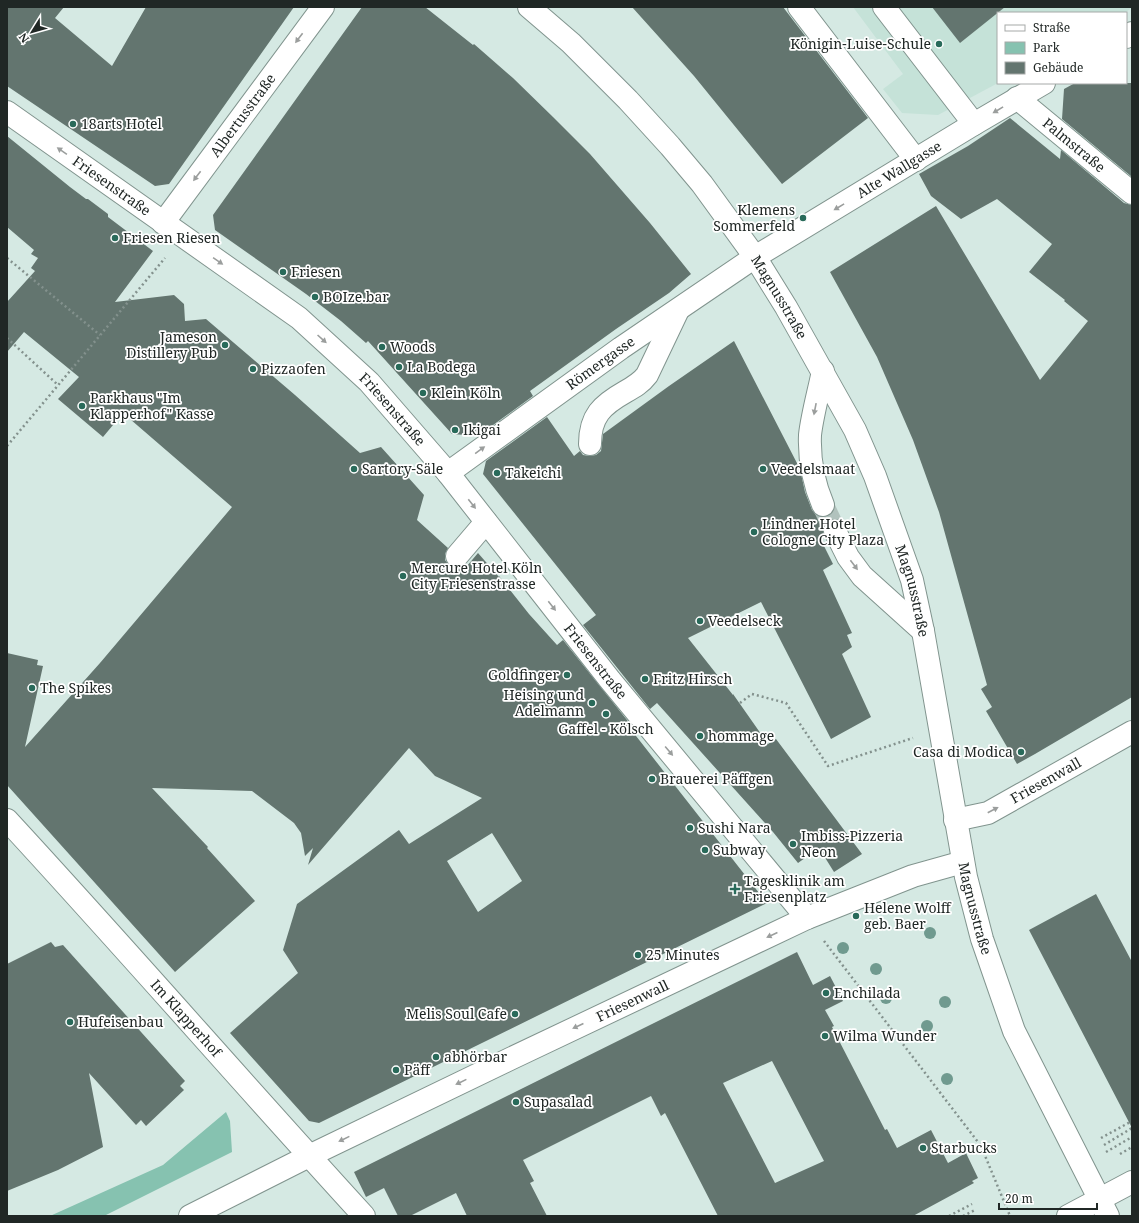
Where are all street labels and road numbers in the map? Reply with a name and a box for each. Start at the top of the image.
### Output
street label: Albertusstraße [205,70,279,161]
street label: Palmstraße [1039,113,1110,176]
street label: Alte Wallgasse [853,136,945,202]
street label: Friesenstraße [69,151,155,220]
street label: Magnusstraße [747,251,812,342]
street label: Römergasse [562,331,638,394]
street label: Friesenstraße [355,368,430,450]
street label: Magnusstraße [891,542,934,638]
street label: Friesenstraße [560,619,632,703]
street label: Friesenwall [1007,752,1085,808]
street label: Magnusstraße [955,861,997,957]
street label: Im Klapperhof [147,975,227,1062]
street label: Friesenwall [593,975,672,1026]

